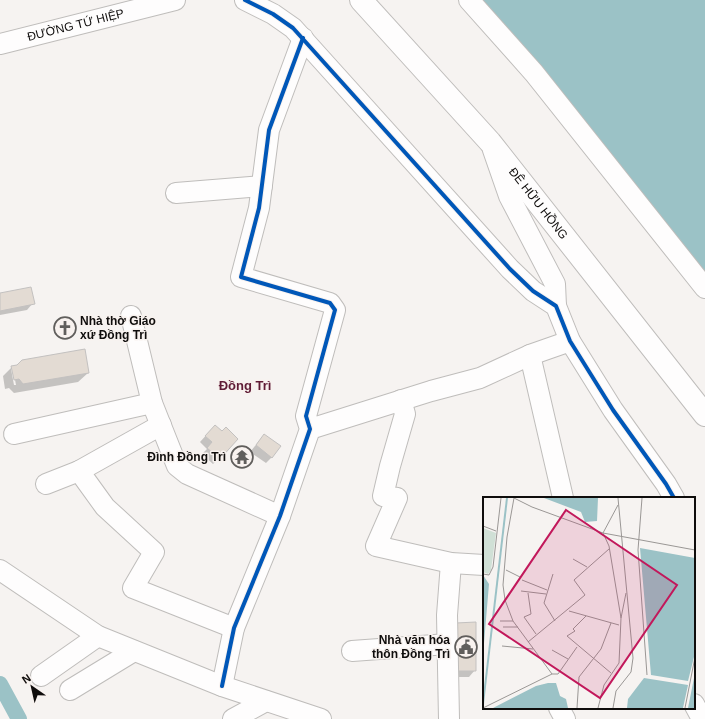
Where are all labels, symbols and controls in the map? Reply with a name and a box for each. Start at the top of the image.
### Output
street label: ĐƯỜNG TỨ HIỆP [26,6,126,44]
street label: ĐÊ HỮU HỒNG [506,165,571,242]
place label: Nhà thờ Giáo xứ Đồng Trì [80,314,156,342]
church icon: Nhà thờ Giáo xứ Đồng Trì [52,315,78,341]
district label: Đồng Trì [219,378,271,393]
temple icon: Đình Đồng Trì [229,444,255,470]
place label: Đình Đồng Trì [147,450,226,464]
inset map [483,497,695,709]
place label: Nhà văn hóa thôn Đồng Trì [372,633,450,661]
public building icon: Nhà văn hóa thôn Đồng Trì [453,634,479,660]
north arrow [12,667,52,707]
text: N [20,671,33,686]

